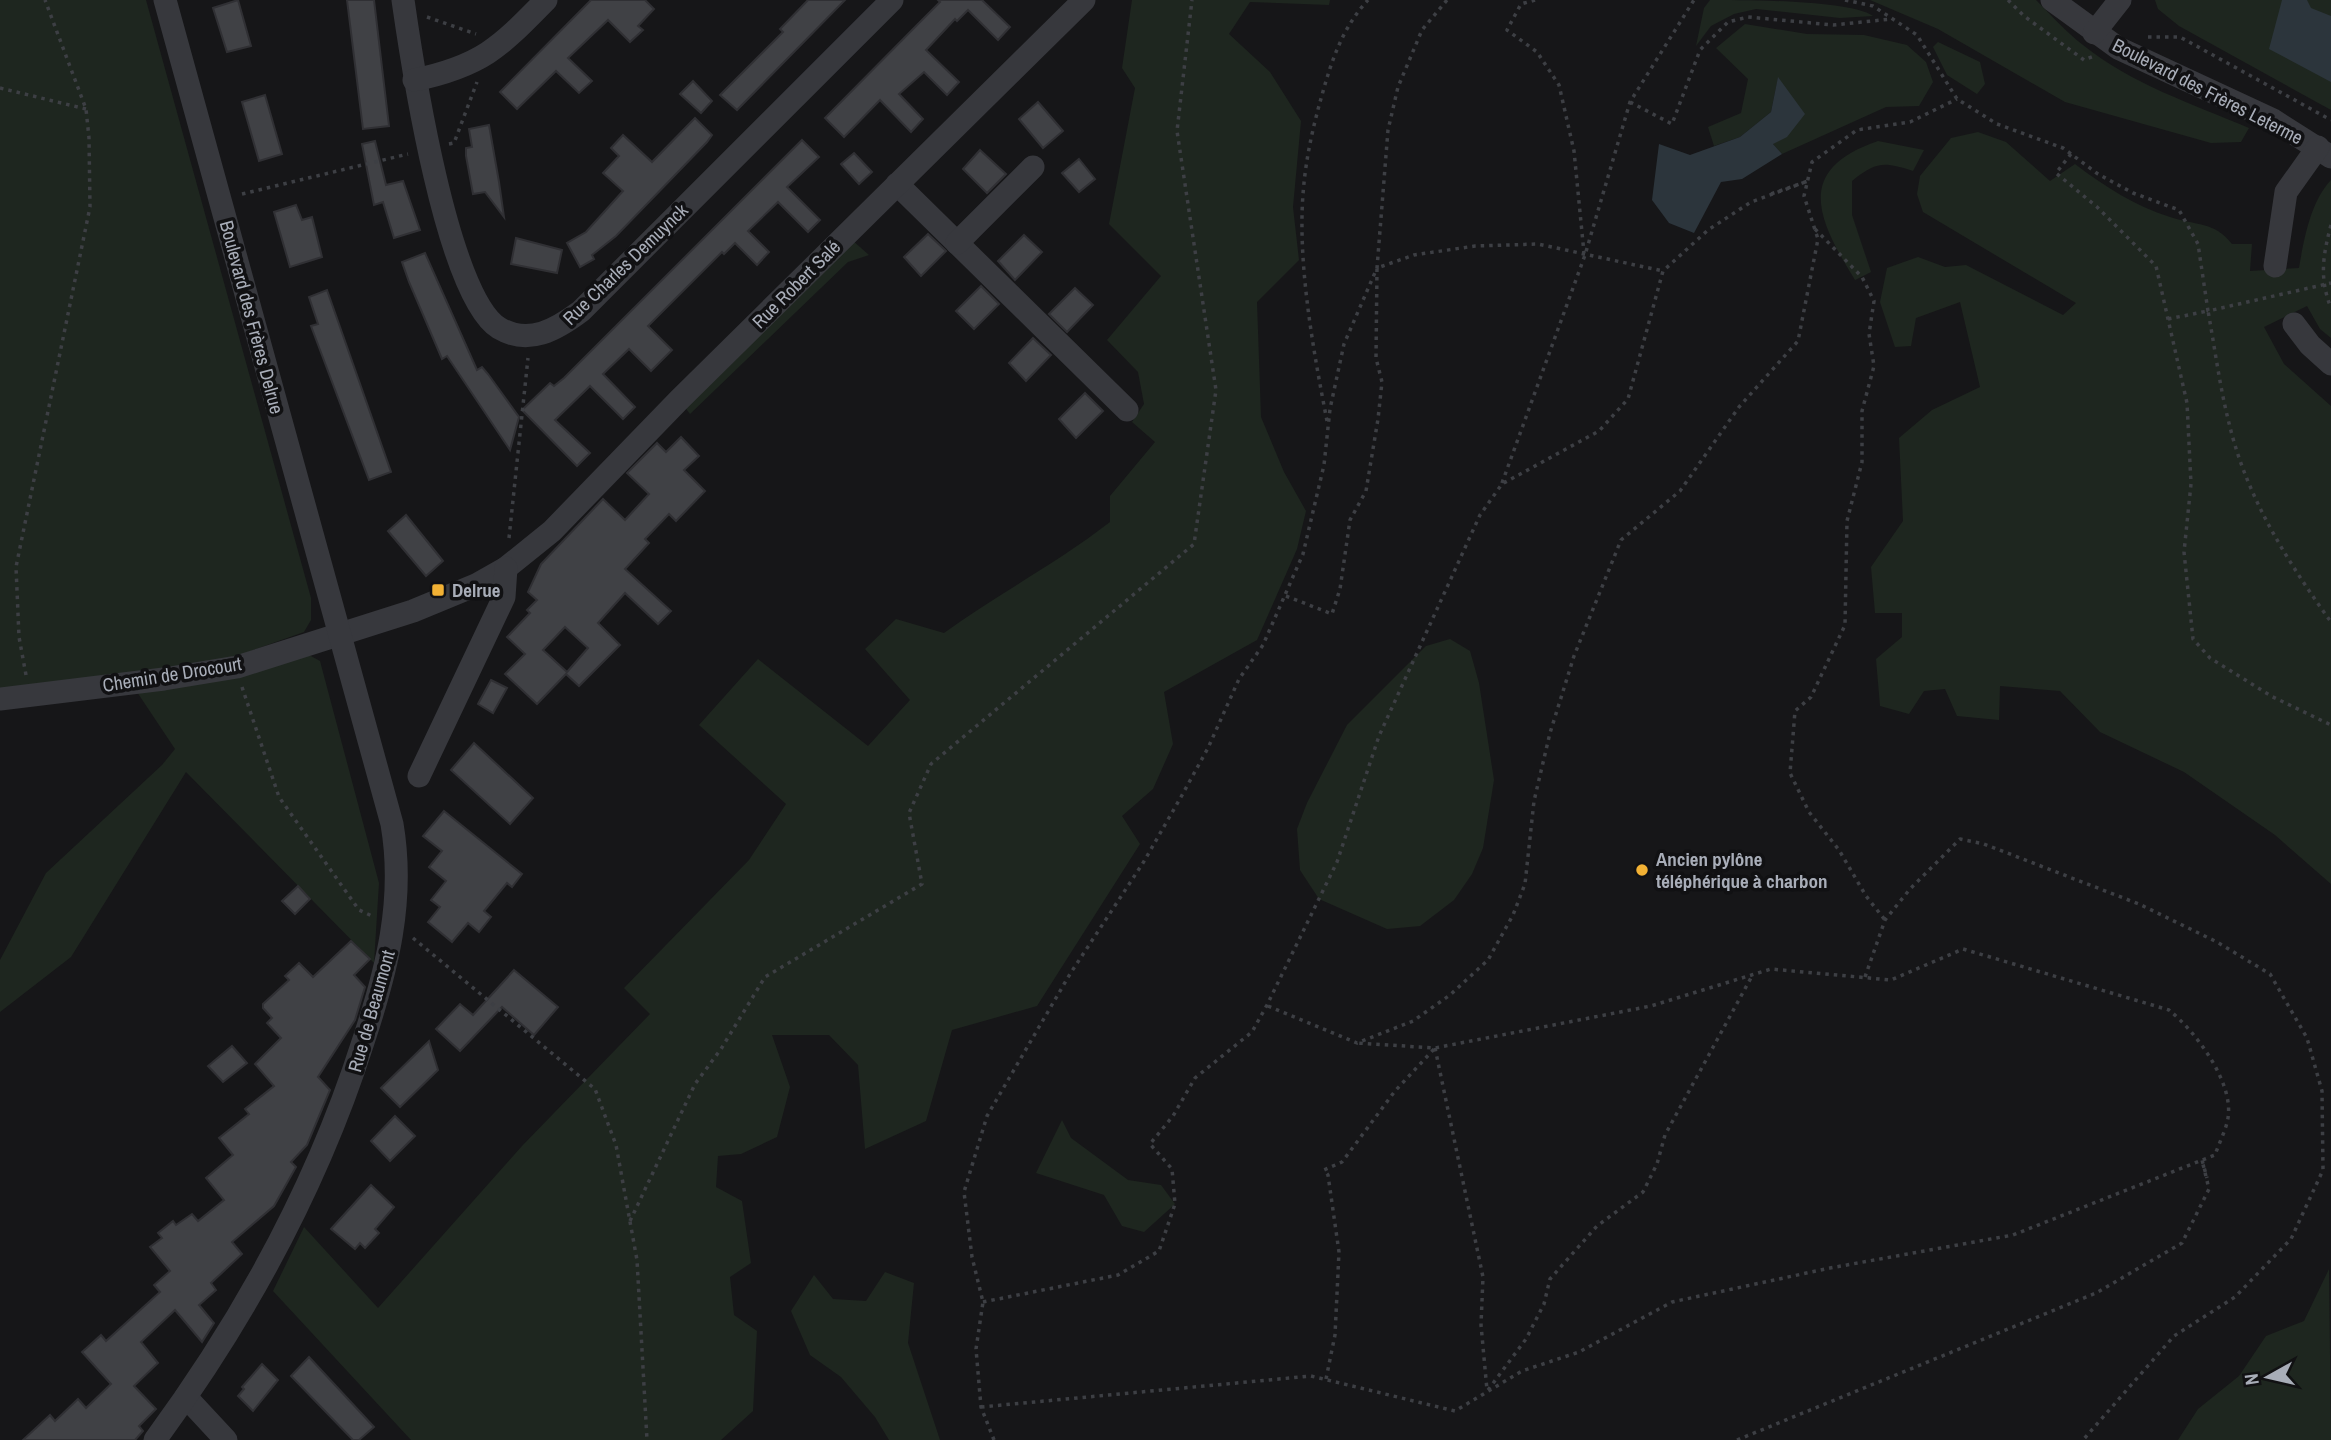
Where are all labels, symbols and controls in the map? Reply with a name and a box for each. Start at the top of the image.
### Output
street label: Boulevard des Frères Leterme [2108,32,2308,150]
street label: Rue Charles Demuynck [557,197,693,330]
street label: Boulevard des Frères Delrue [214,217,290,417]
street label: Rue Robert Salé [746,234,846,334]
place label: Delrue [452,577,501,603]
marker: Delrue [430,582,446,598]
street label: Chemin de Drocourt [101,650,244,698]
place label: Ancien pylône téléphérique à charbon [1656,846,1827,894]
marker: Ancien pylône téléphérique à charbon [1634,862,1650,878]
street label: Rue de Beaumont [341,946,401,1075]
north arrow [2233,1342,2303,1412]
text: N [2238,1372,2265,1387]

